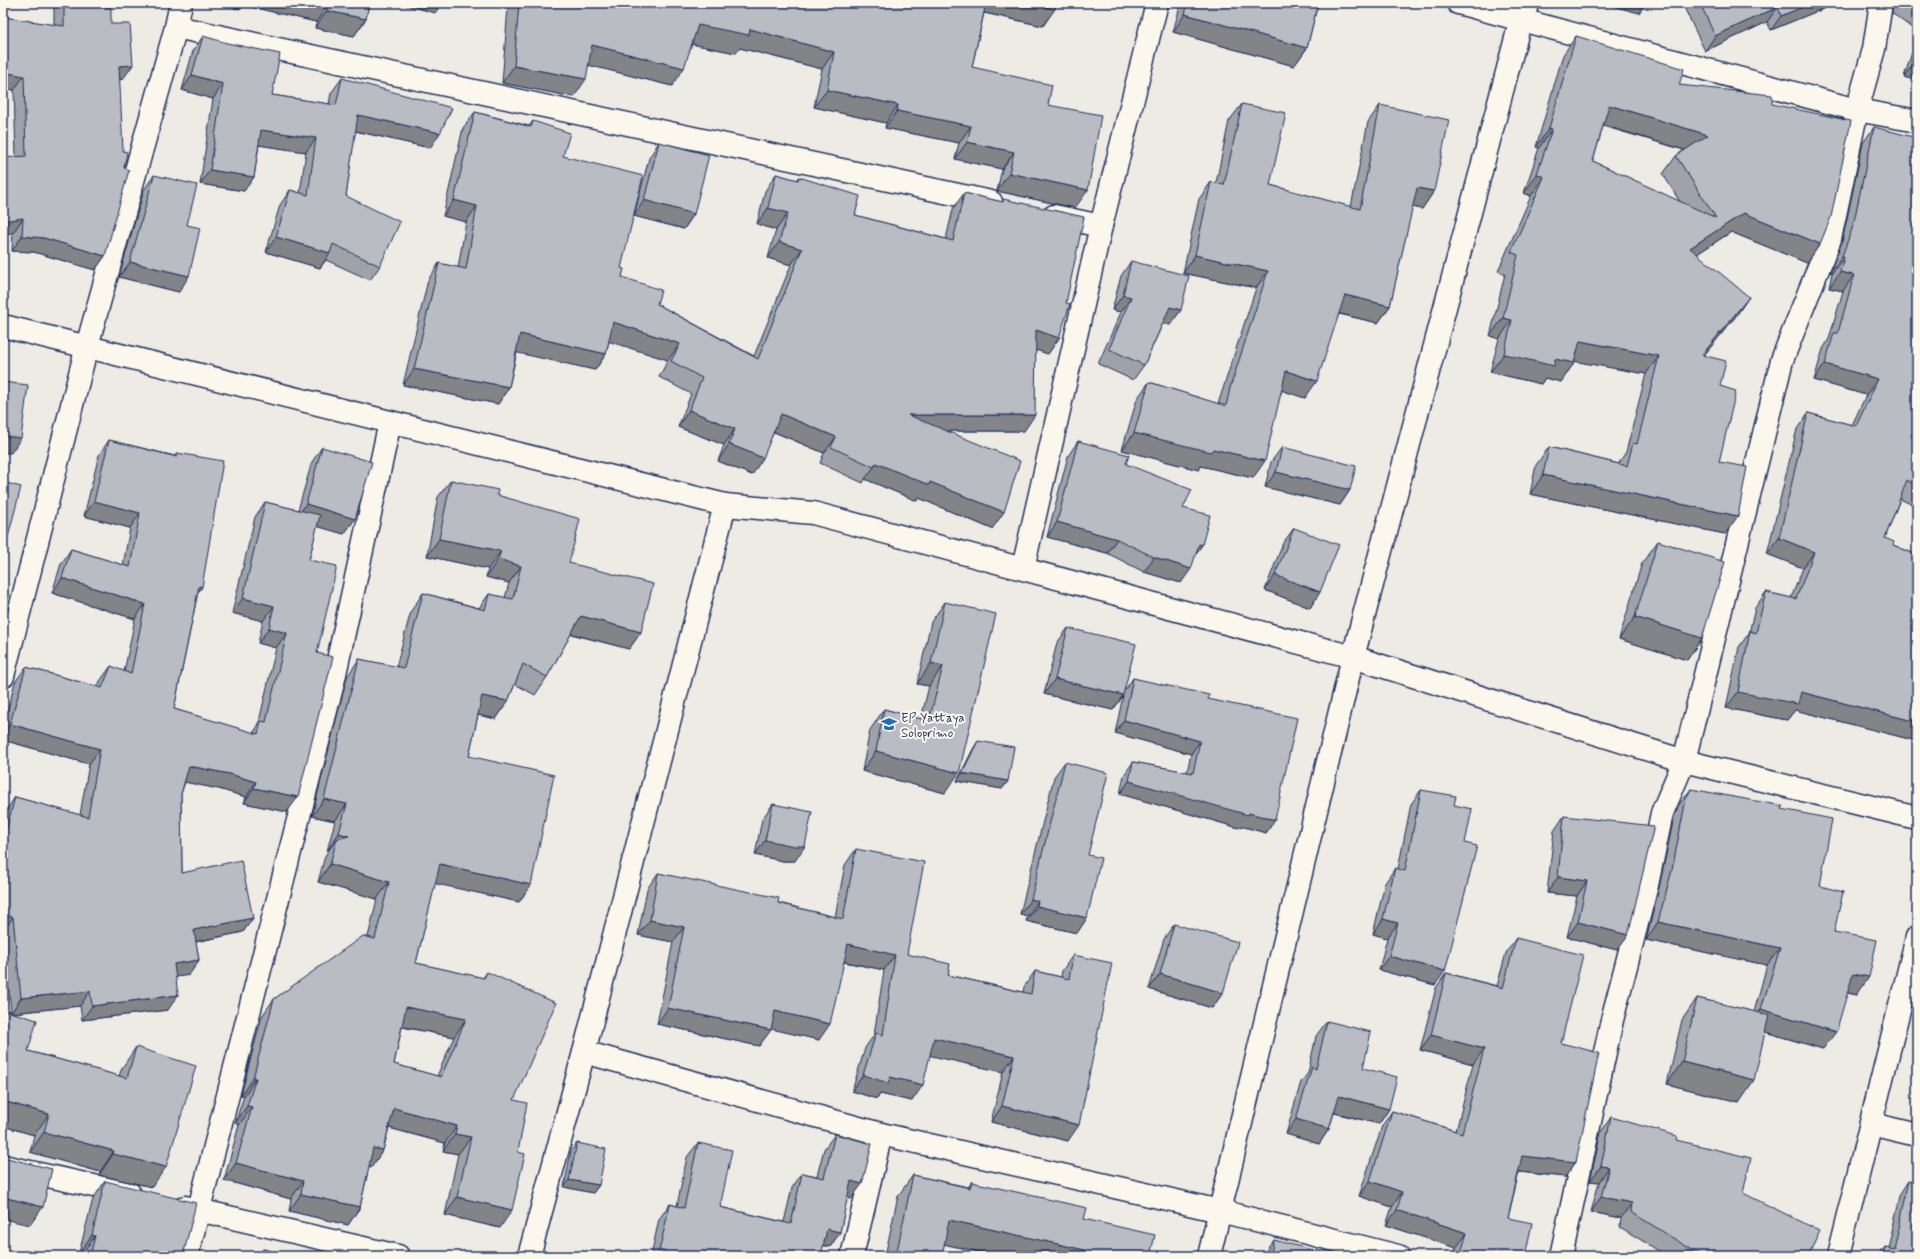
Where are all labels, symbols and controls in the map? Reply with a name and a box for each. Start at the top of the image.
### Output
place label: EP Yattaya Soloprimo [901,710,965,742]
school or university icon: EP Yattaya Soloprimo [880,715,898,733]

